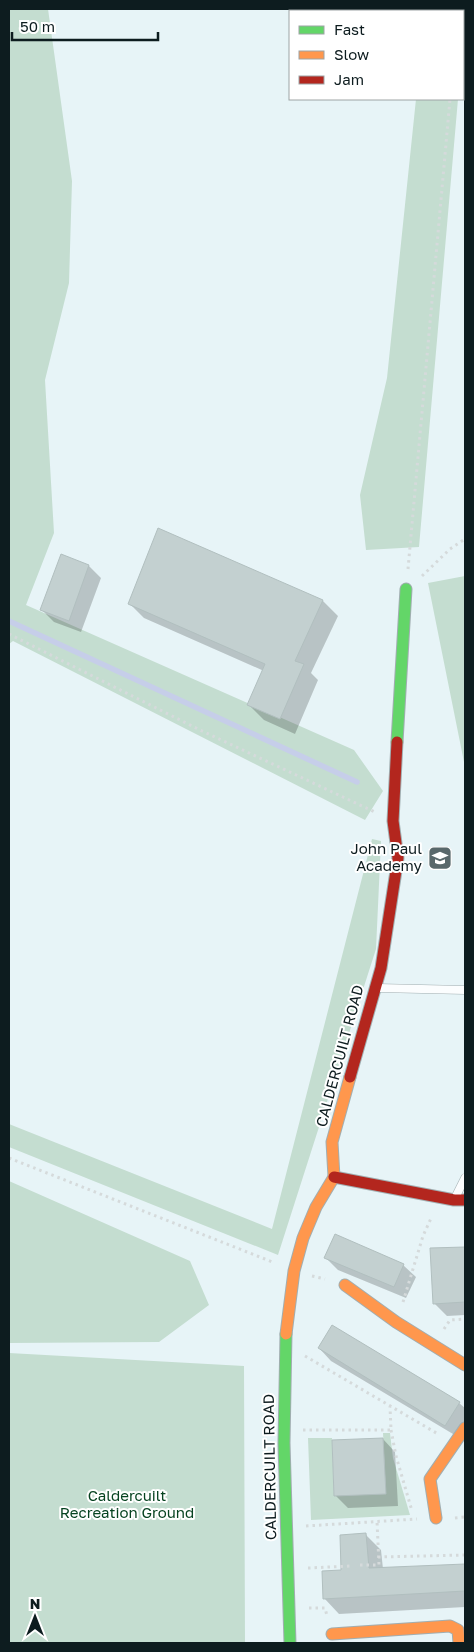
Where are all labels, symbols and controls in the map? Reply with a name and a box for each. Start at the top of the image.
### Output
scale bar [12,10,159,42]
legend [289,10,464,100]
text: 50 m [20,17,55,35]
text: Fast [334,20,365,38]
text: Slow [334,45,369,63]
text: Jam [334,70,364,88]
place label: John Paul Academy [350,839,423,874]
school or university icon: John Paul Academy [427,845,453,871]
street label: CALDERCUILT ROAD [311,983,367,1129]
street label: CALDERCUILT ROAD [259,1394,279,1540]
park label: Caldercuilt Recreation Ground [60,1486,194,1521]
north arrow [10,1592,60,1642]
text: N [30,1595,40,1612]

